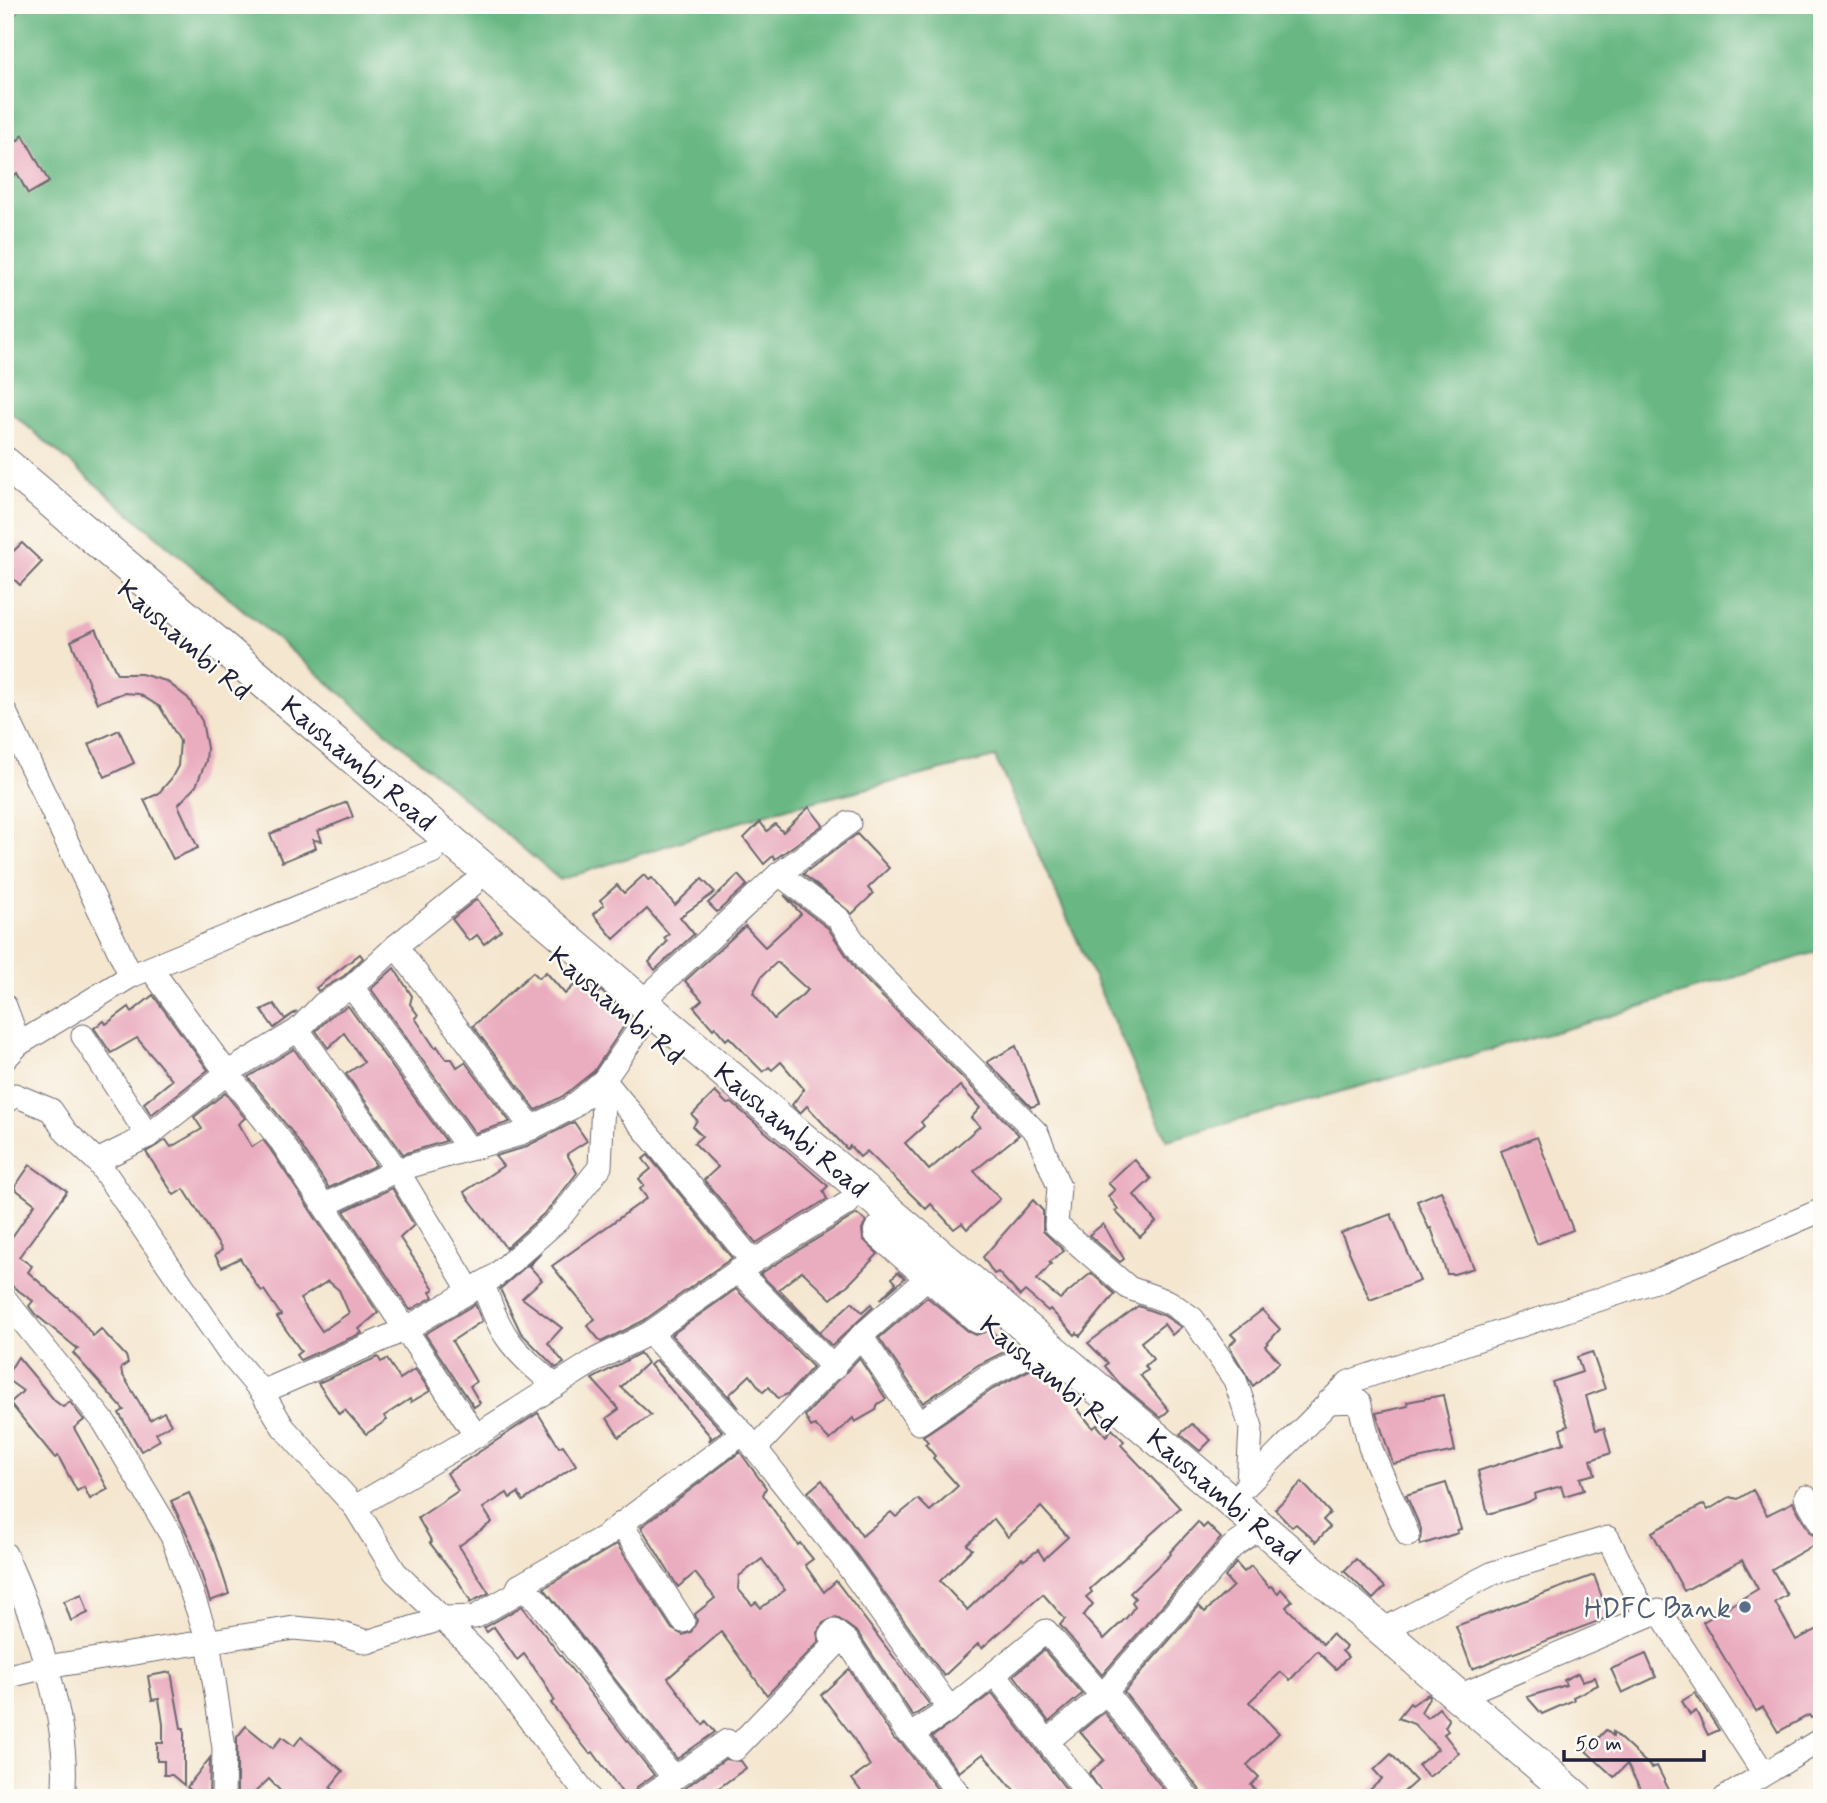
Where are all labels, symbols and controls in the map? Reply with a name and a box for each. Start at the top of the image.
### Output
street label: Kaushambi Rd [108,572,258,710]
street label: Kaushambi Road [272,689,443,841]
street label: Kaushambi Rd [540,939,691,1075]
street label: Kaushambi Road [705,1055,875,1207]
street label: Kaushambi Rd [971,1308,1124,1442]
street label: Kaushambi Road [1138,1422,1308,1574]
place label: HDFC Bank [1584,1591,1731,1628]
marker: HDFC Bank [1737,1599,1753,1615]
scale bar [1564,1719,1704,1763]
text: 50 m [1575,1730,1622,1758]

